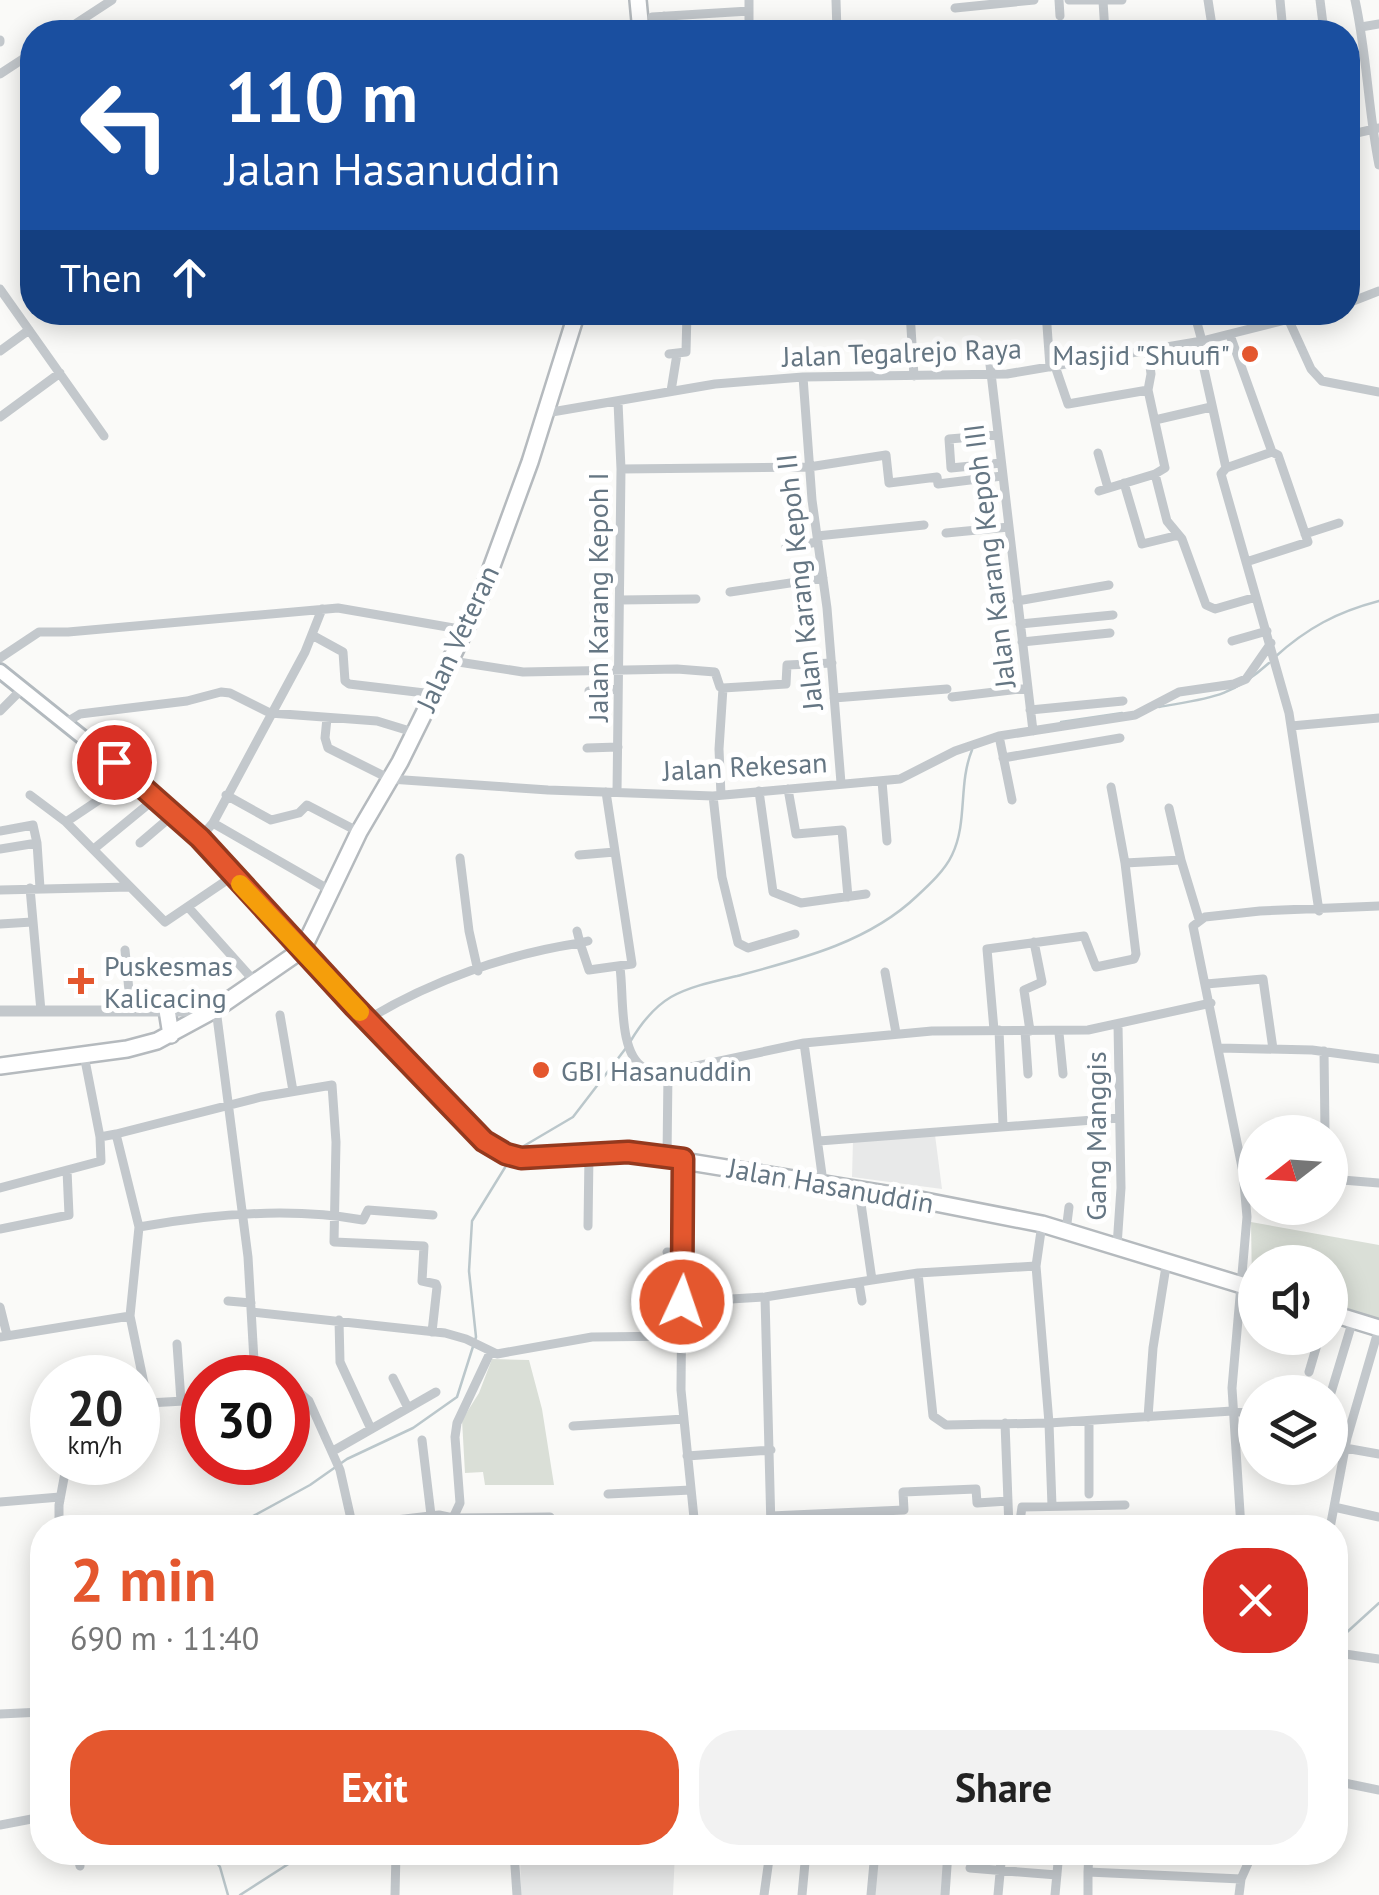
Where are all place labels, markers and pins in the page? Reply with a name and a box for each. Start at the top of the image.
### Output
place label: Masjid "Shuufi" [1052,336,1230,373]
marker: Masjid "Shuufi" [1239,343,1261,365]
pin [72,720,157,805]
place label: Puskesmas Kalicacing [104,947,233,1016]
marker: Puskesmas Kalicacing [68,968,94,994]
place label: GBI Hasanuddin [561,1052,752,1089]
marker: GBI Hasanuddin [530,1059,552,1081]

